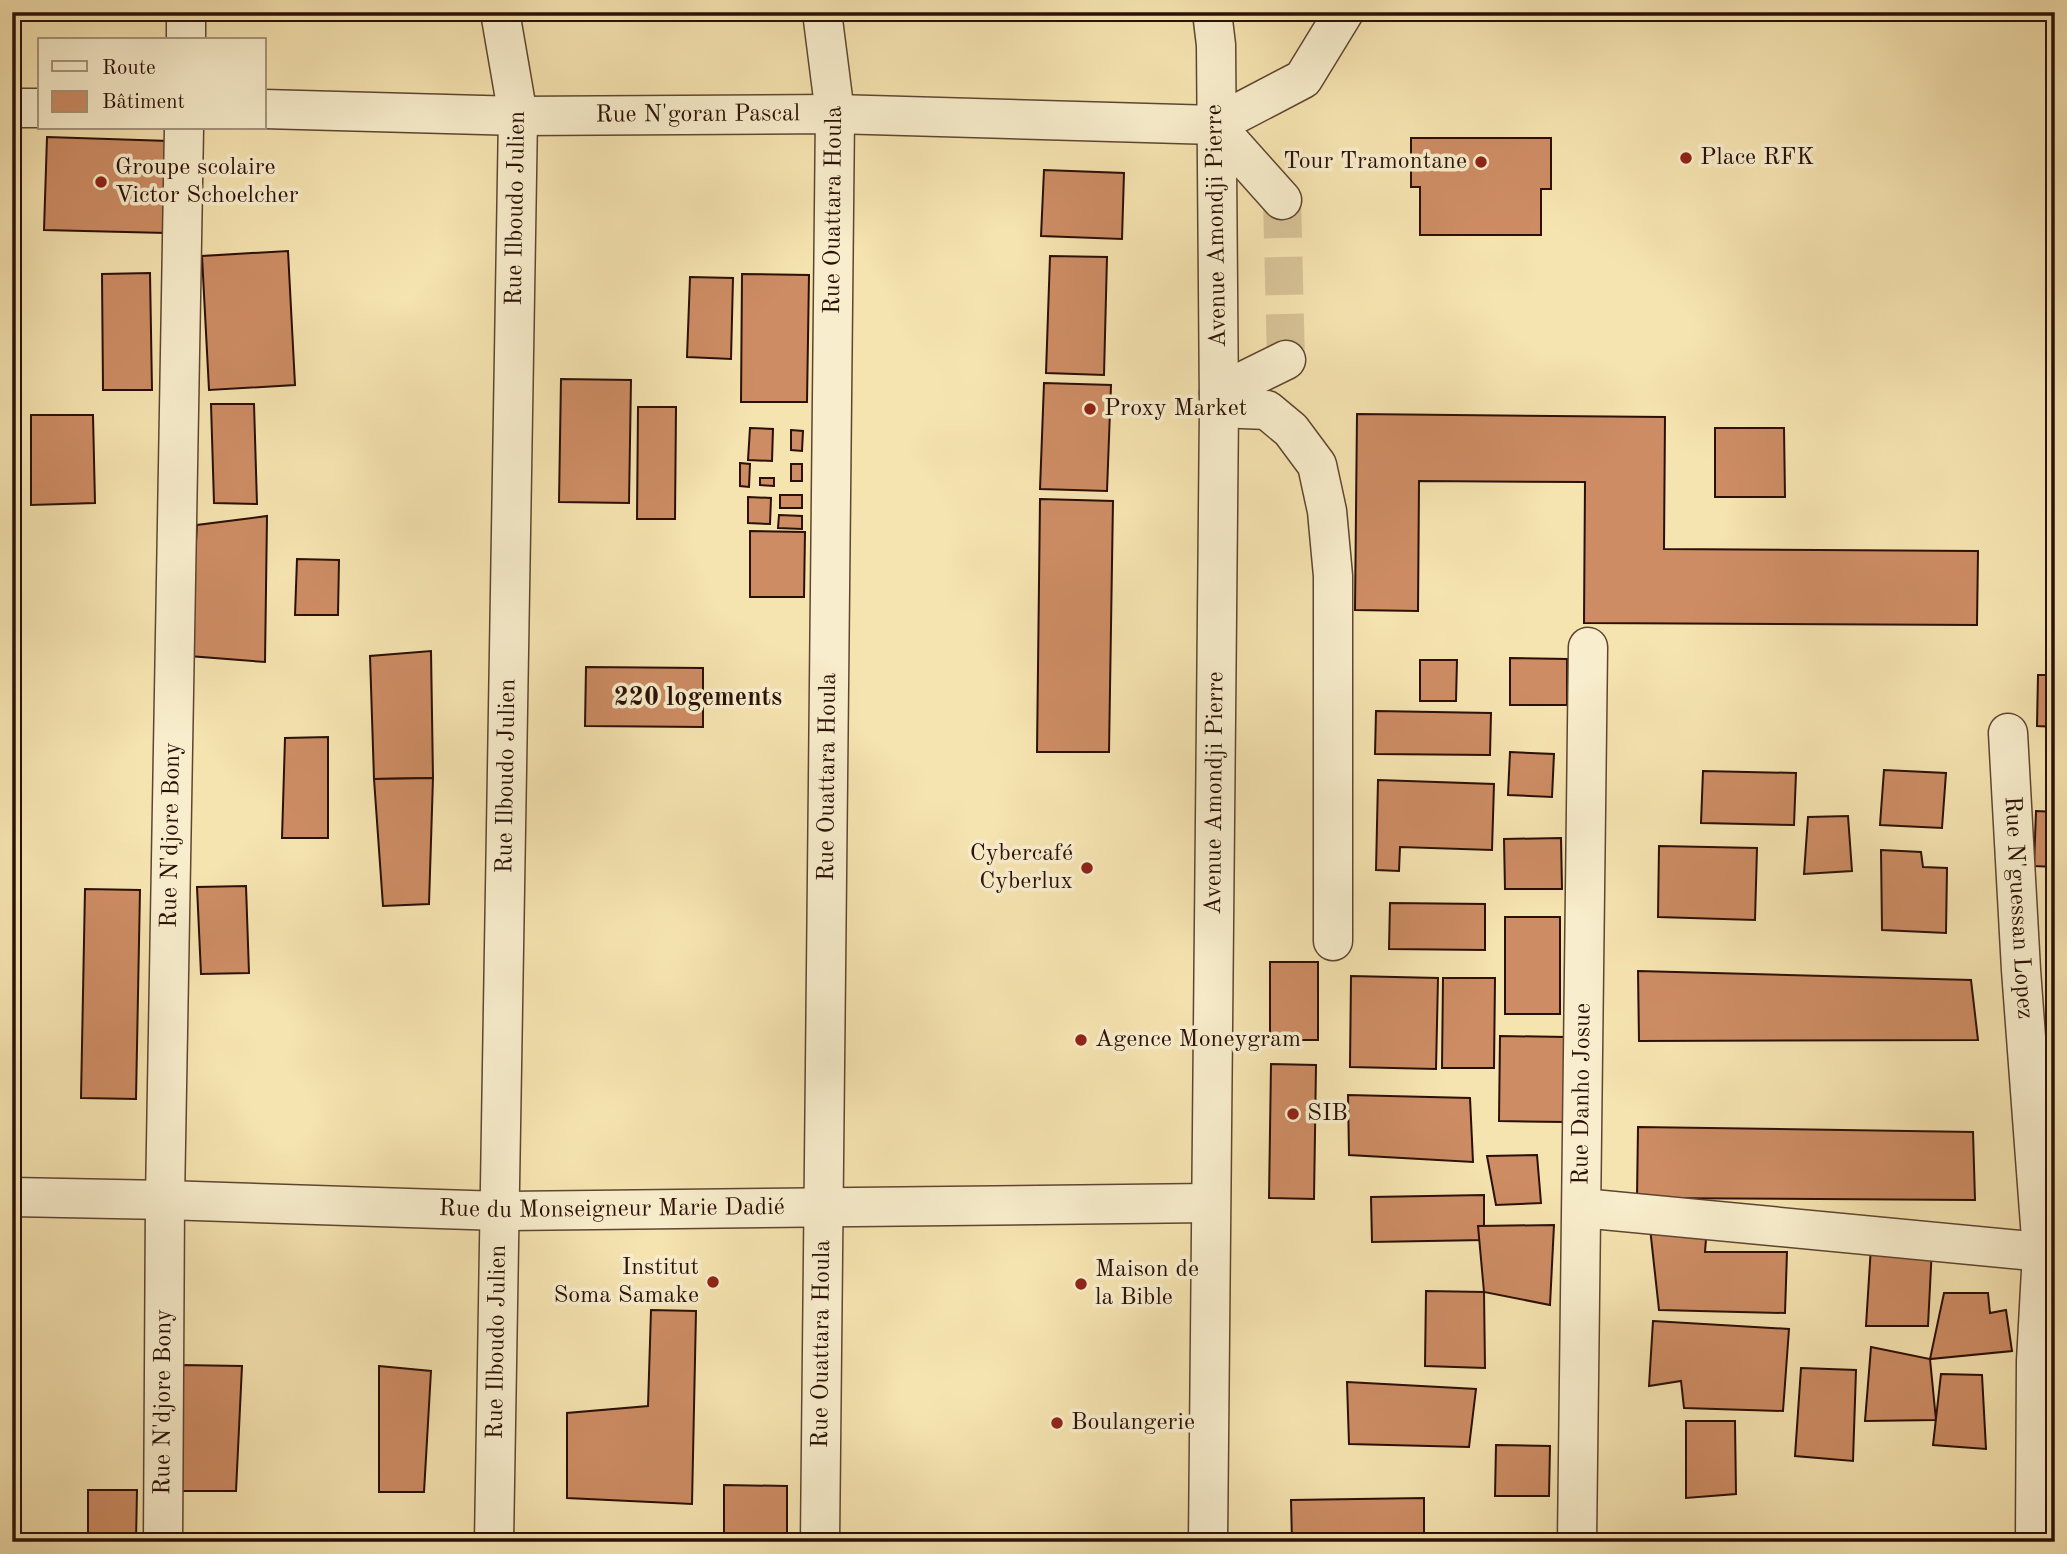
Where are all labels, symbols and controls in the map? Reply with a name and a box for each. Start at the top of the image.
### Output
legend [38,38,266,130]
text: Route [102,58,156,79]
text: Bâtiment [102,92,185,113]
street label: Rue N'goran Pascal [595,102,800,128]
street label: Rue Ouattara Houla [821,104,847,314]
street label: Avenue Amondji Pierre [1203,104,1231,348]
street label: Rue Ilboudo Julien [503,111,530,306]
place label: Place RFK [1700,146,1814,170]
place label: Tour Tramontane [1283,150,1467,174]
marker: Place RFK [1678,150,1694,166]
marker: Tour Tramontane [1473,154,1489,170]
place label: Groupe scolaire Victor Schoelcher [115,156,299,208]
marker: Groupe scolaire Victor Schoelcher [93,174,109,190]
place label: Proxy Market [1104,397,1247,421]
marker: Proxy Market [1082,401,1098,417]
street label: Avenue Amondji Pierre [1202,671,1228,915]
street label: Rue Ouattara Houla [815,673,841,881]
street label: Rue Ilboudo Julien [493,679,521,874]
district label: 220 logements [614,685,782,711]
street label: Rue N'djore Bony [158,742,185,928]
street label: Rue N'guessan Lopez [1999,796,2037,1020]
place label: Cybercafé Cyberlux [970,842,1073,894]
marker: Cybercafé Cyberlux [1079,860,1095,876]
street label: Rue Danho Josue [1569,1003,1596,1185]
place label: Agence Moneygram [1095,1028,1301,1052]
marker: Agence Moneygram [1073,1032,1089,1048]
place label: SIB [1307,1102,1348,1126]
marker: SIB [1285,1106,1301,1122]
street label: Rue du Monseigneur Marie Dadié [438,1196,785,1223]
street label: Rue Ouattara Houla [809,1240,835,1448]
street label: Rue Ilboudo Julien [484,1244,511,1440]
place label: Institut Soma Samake [553,1256,699,1308]
place label: Maison de la Bible [1095,1258,1199,1310]
marker: Institut Soma Samake [705,1274,721,1290]
marker: Maison de la Bible [1073,1276,1089,1292]
street label: Rue N'djore Bony [151,1309,176,1495]
place label: Boulangerie [1071,1411,1195,1435]
marker: Boulangerie [1049,1415,1065,1431]

